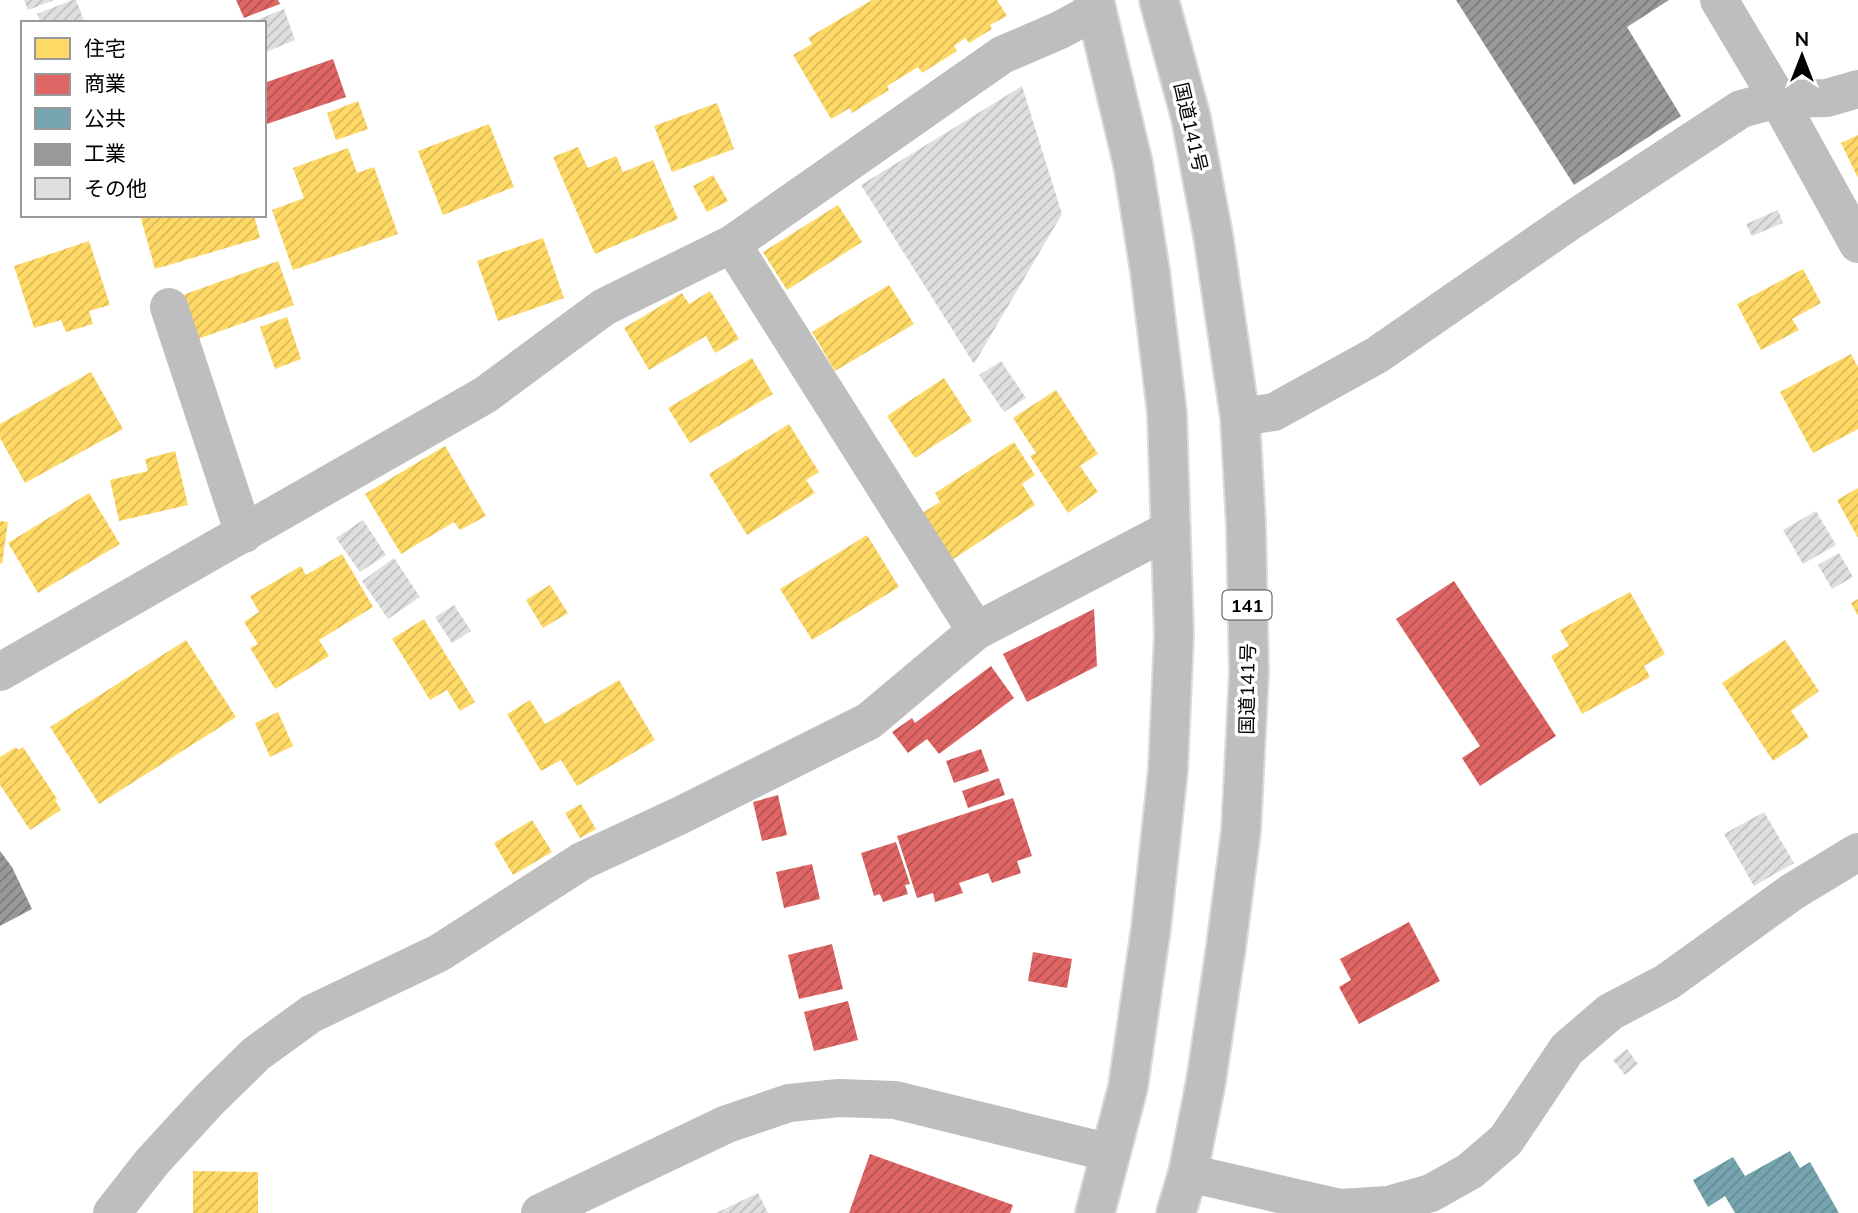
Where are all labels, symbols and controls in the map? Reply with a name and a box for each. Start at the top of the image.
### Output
legend [21,21,266,217]
north arrow [1767,21,1837,91]
text: N [1795,27,1809,51]
text: 住宅 [84,35,126,61]
text: 商業 [84,70,126,96]
street label: 国道141号 [1169,80,1213,174]
text: 公共 [84,105,126,131]
text: 工業 [84,140,126,166]
text: その他 [84,175,147,201]
road number: 141 [1222,590,1272,620]
street label: 国道141号 [1234,643,1260,735]

